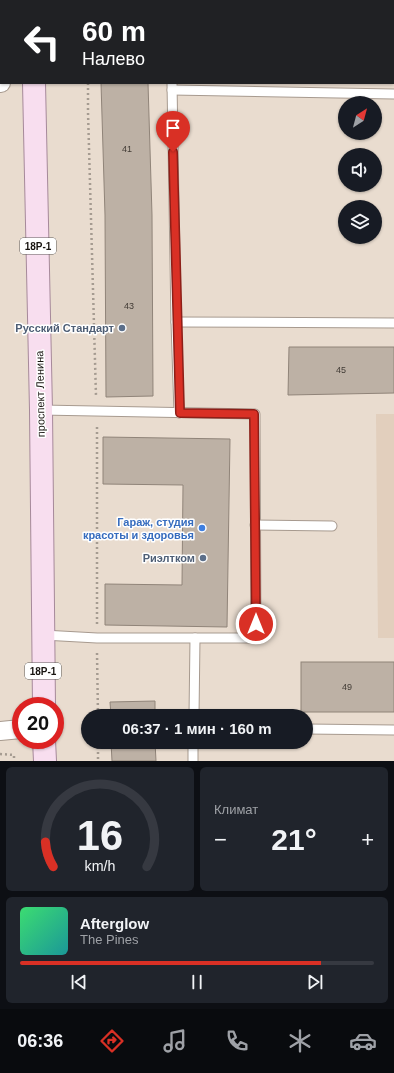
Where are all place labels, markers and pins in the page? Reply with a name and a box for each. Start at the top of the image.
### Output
pin [156,111,190,152]
place label: Русский Стандарт [15,322,115,334]
marker: Русский Стандарт [117,323,127,333]
place label: Гараж, студия красоты и здоровья [83,516,194,541]
marker: Гараж, студия красоты и здоровья [197,523,207,533]
place label: Риэлтком [143,552,195,564]
marker: Риэлтком [198,553,208,563]

